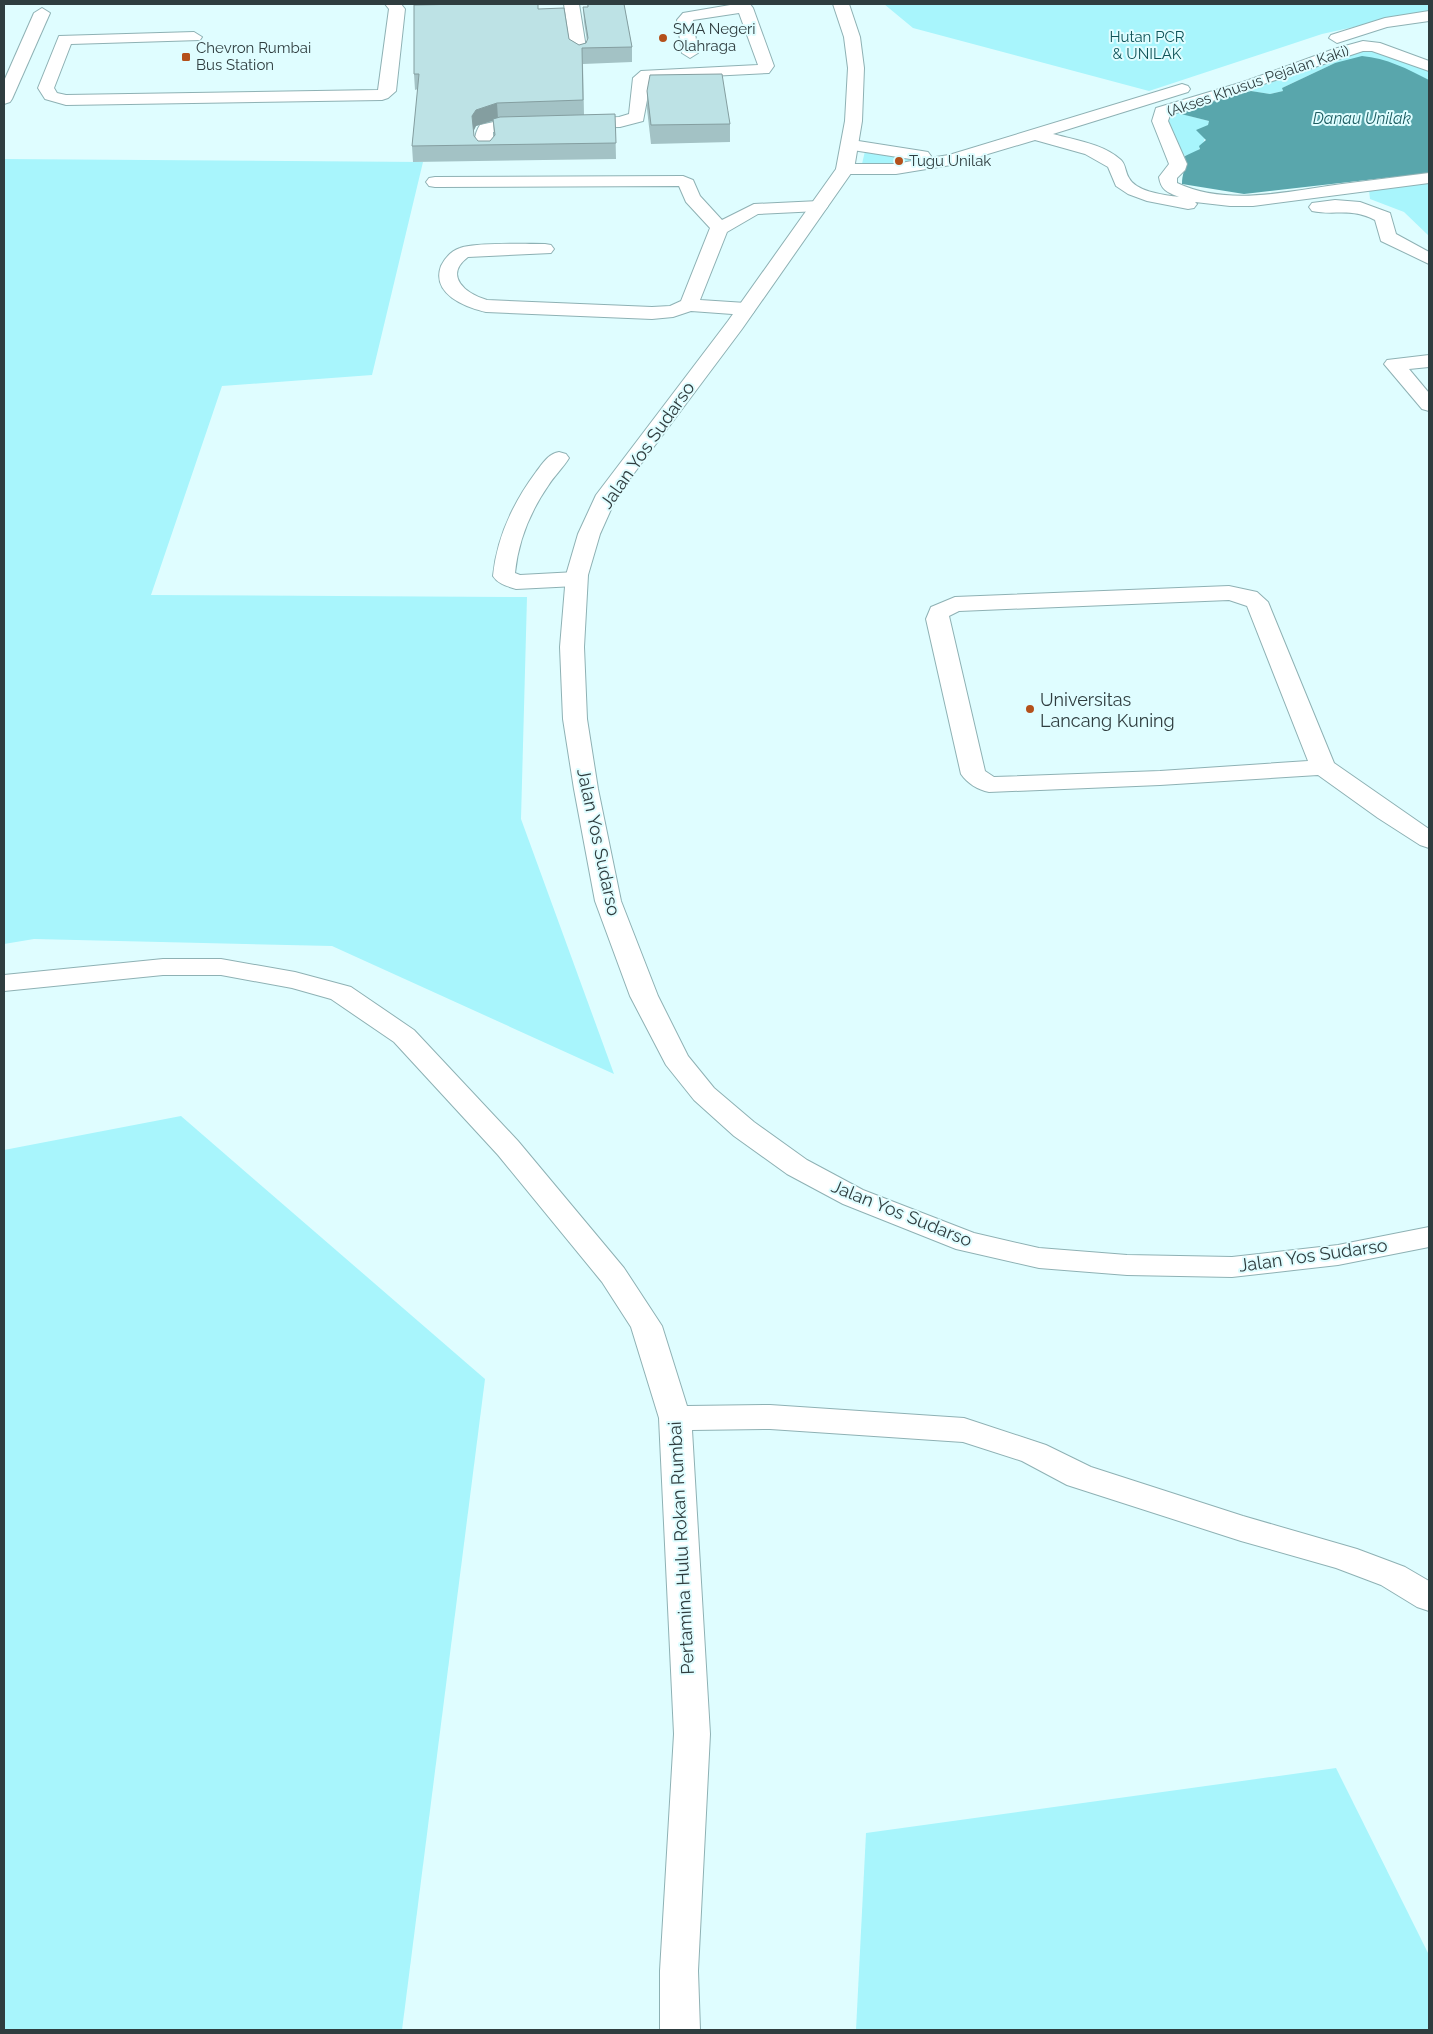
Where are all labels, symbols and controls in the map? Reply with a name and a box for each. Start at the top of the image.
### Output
place label: SMA Negeri Olahraga [673,20,756,55]
park label: Hutan PCR & UNILAK [1109,28,1185,63]
marker: SMA Negeri Olahraga [657,32,669,44]
place label: Chevron Rumbai Bus Station [196,39,311,74]
street label: (Akses Khusus Pejalan Kaki) [1165,41,1351,121]
marker: Chevron Rumbai Bus Station [180,51,192,63]
water label: Danau Unilak [1313,109,1412,128]
place label: Tugu Unilak [909,152,991,170]
marker: Tugu Unilak [893,155,905,167]
street label: Jalan Yos Sudarso [595,377,699,512]
place label: Universitas Lancang Kuning [1040,689,1175,731]
marker: Universitas Lancang Kuning [1024,703,1036,715]
street label: Jalan Yos Sudarso [573,767,625,918]
street label: Jalan Yos Sudarso [829,1175,976,1251]
street label: Jalan Yos Sudarso [1237,1234,1389,1276]
street label: Pertamina Hulu Rokan Rumbai [664,1421,698,1675]

